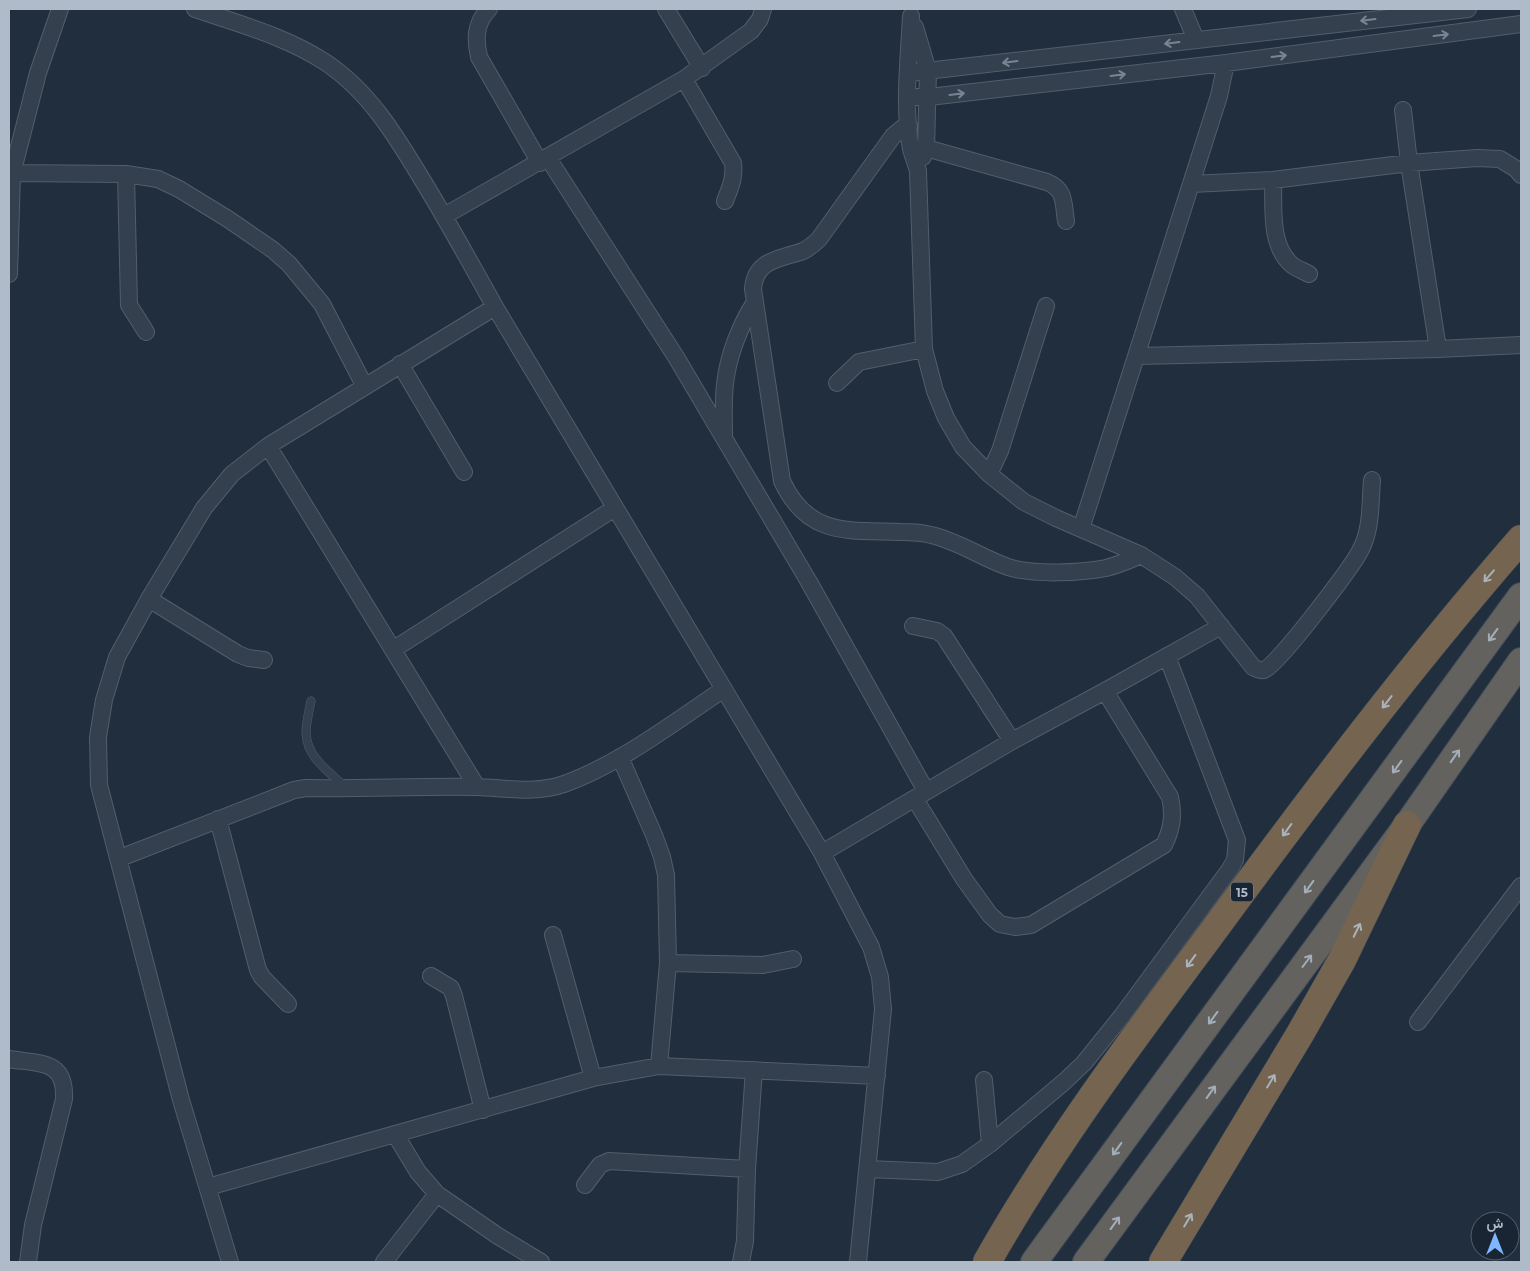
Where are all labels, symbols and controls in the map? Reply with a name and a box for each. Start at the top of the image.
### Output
one-way arrow [1360,15,1376,25]
one-way arrow [1432,30,1448,40]
one-way arrow [1164,38,1180,48]
one-way arrow [1271,51,1287,61]
one-way arrow [1002,57,1018,67]
one-way arrow [1110,70,1126,80]
one-way arrow [948,89,964,99]
one-way arrow [1483,569,1495,582]
one-way arrow [1487,628,1498,642]
one-way arrow [1381,695,1392,708]
one-way arrow [1450,750,1460,764]
one-way arrow [1392,760,1402,774]
one-way arrow [1282,823,1292,837]
one-way arrow [1304,879,1314,893]
road number: 15 [1231,882,1253,902]
one-way arrow [1352,922,1362,937]
one-way arrow [1185,954,1196,967]
one-way arrow [1302,954,1312,968]
one-way arrow [1208,1010,1218,1024]
one-way arrow [1267,1074,1277,1088]
one-way arrow [1206,1085,1216,1099]
one-way arrow [1112,1142,1122,1156]
north arrow [1470,1211,1520,1261]
one-way arrow [1183,1214,1193,1228]
text: ش [1487,1214,1504,1232]
one-way arrow [1110,1216,1120,1230]

